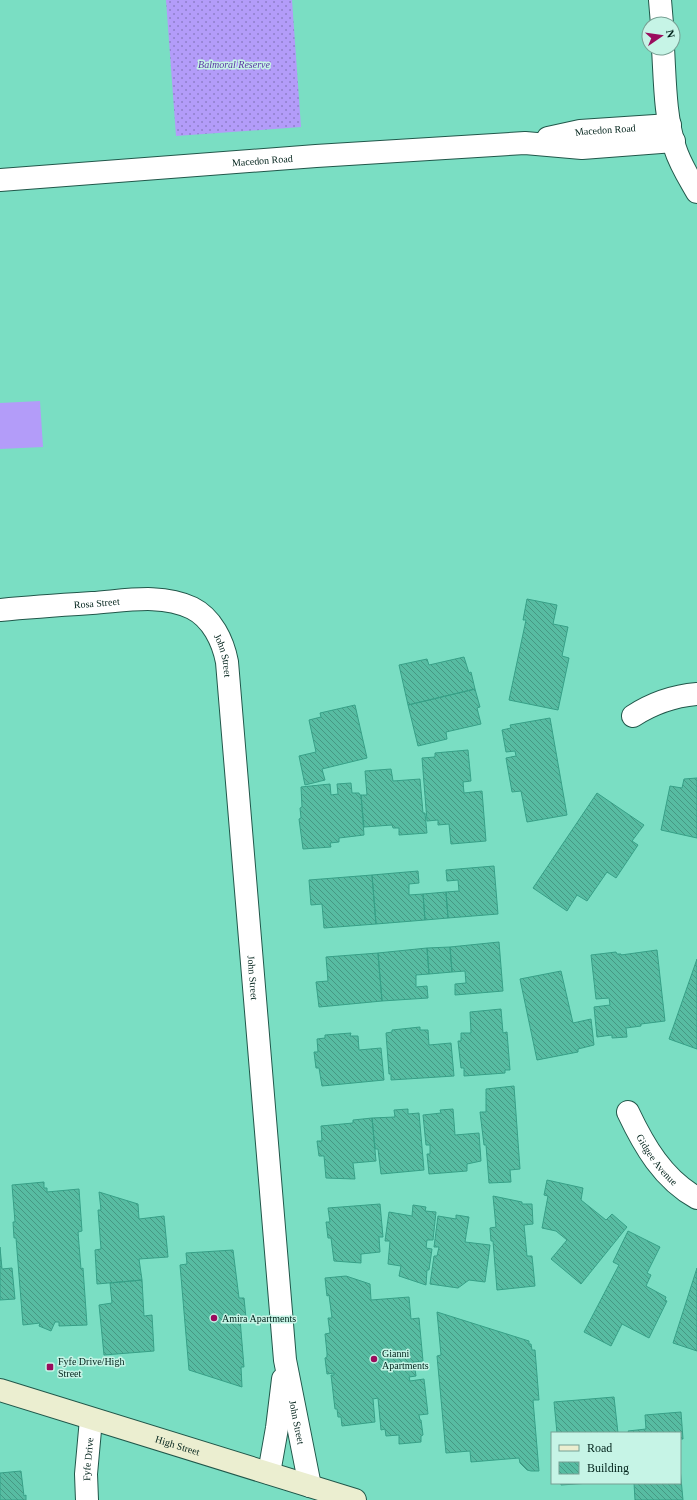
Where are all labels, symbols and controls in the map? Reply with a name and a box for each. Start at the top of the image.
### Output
north arrow [641,16,681,56]
text: N [664,29,677,39]
park label: Balmoral Reserve [198,59,271,70]
street label: Macedon Road [574,122,636,138]
street label: Macedon Road [232,153,293,168]
street label: Rosa Street [73,596,120,610]
street label: John Street [212,632,233,678]
street label: John Street [245,955,260,1001]
street label: Gidgee Avenue [634,1132,680,1188]
marker: Amira Apartments [209,1313,219,1323]
place label: Amira Apartments [222,1313,296,1324]
place label: Gianni Apartments [382,1348,429,1371]
marker: Gianni Apartments [369,1354,379,1364]
place label: Fyfe Drive/High Street [58,1356,124,1379]
marker: Fyfe Drive/High Street [45,1362,55,1372]
street label: John Street [287,1399,307,1446]
legend [551,1432,681,1484]
street label: High Street [154,1433,201,1458]
street label: Fyfe Drive [81,1436,95,1481]
text: Road [587,1441,612,1455]
text: Building [587,1461,629,1475]

